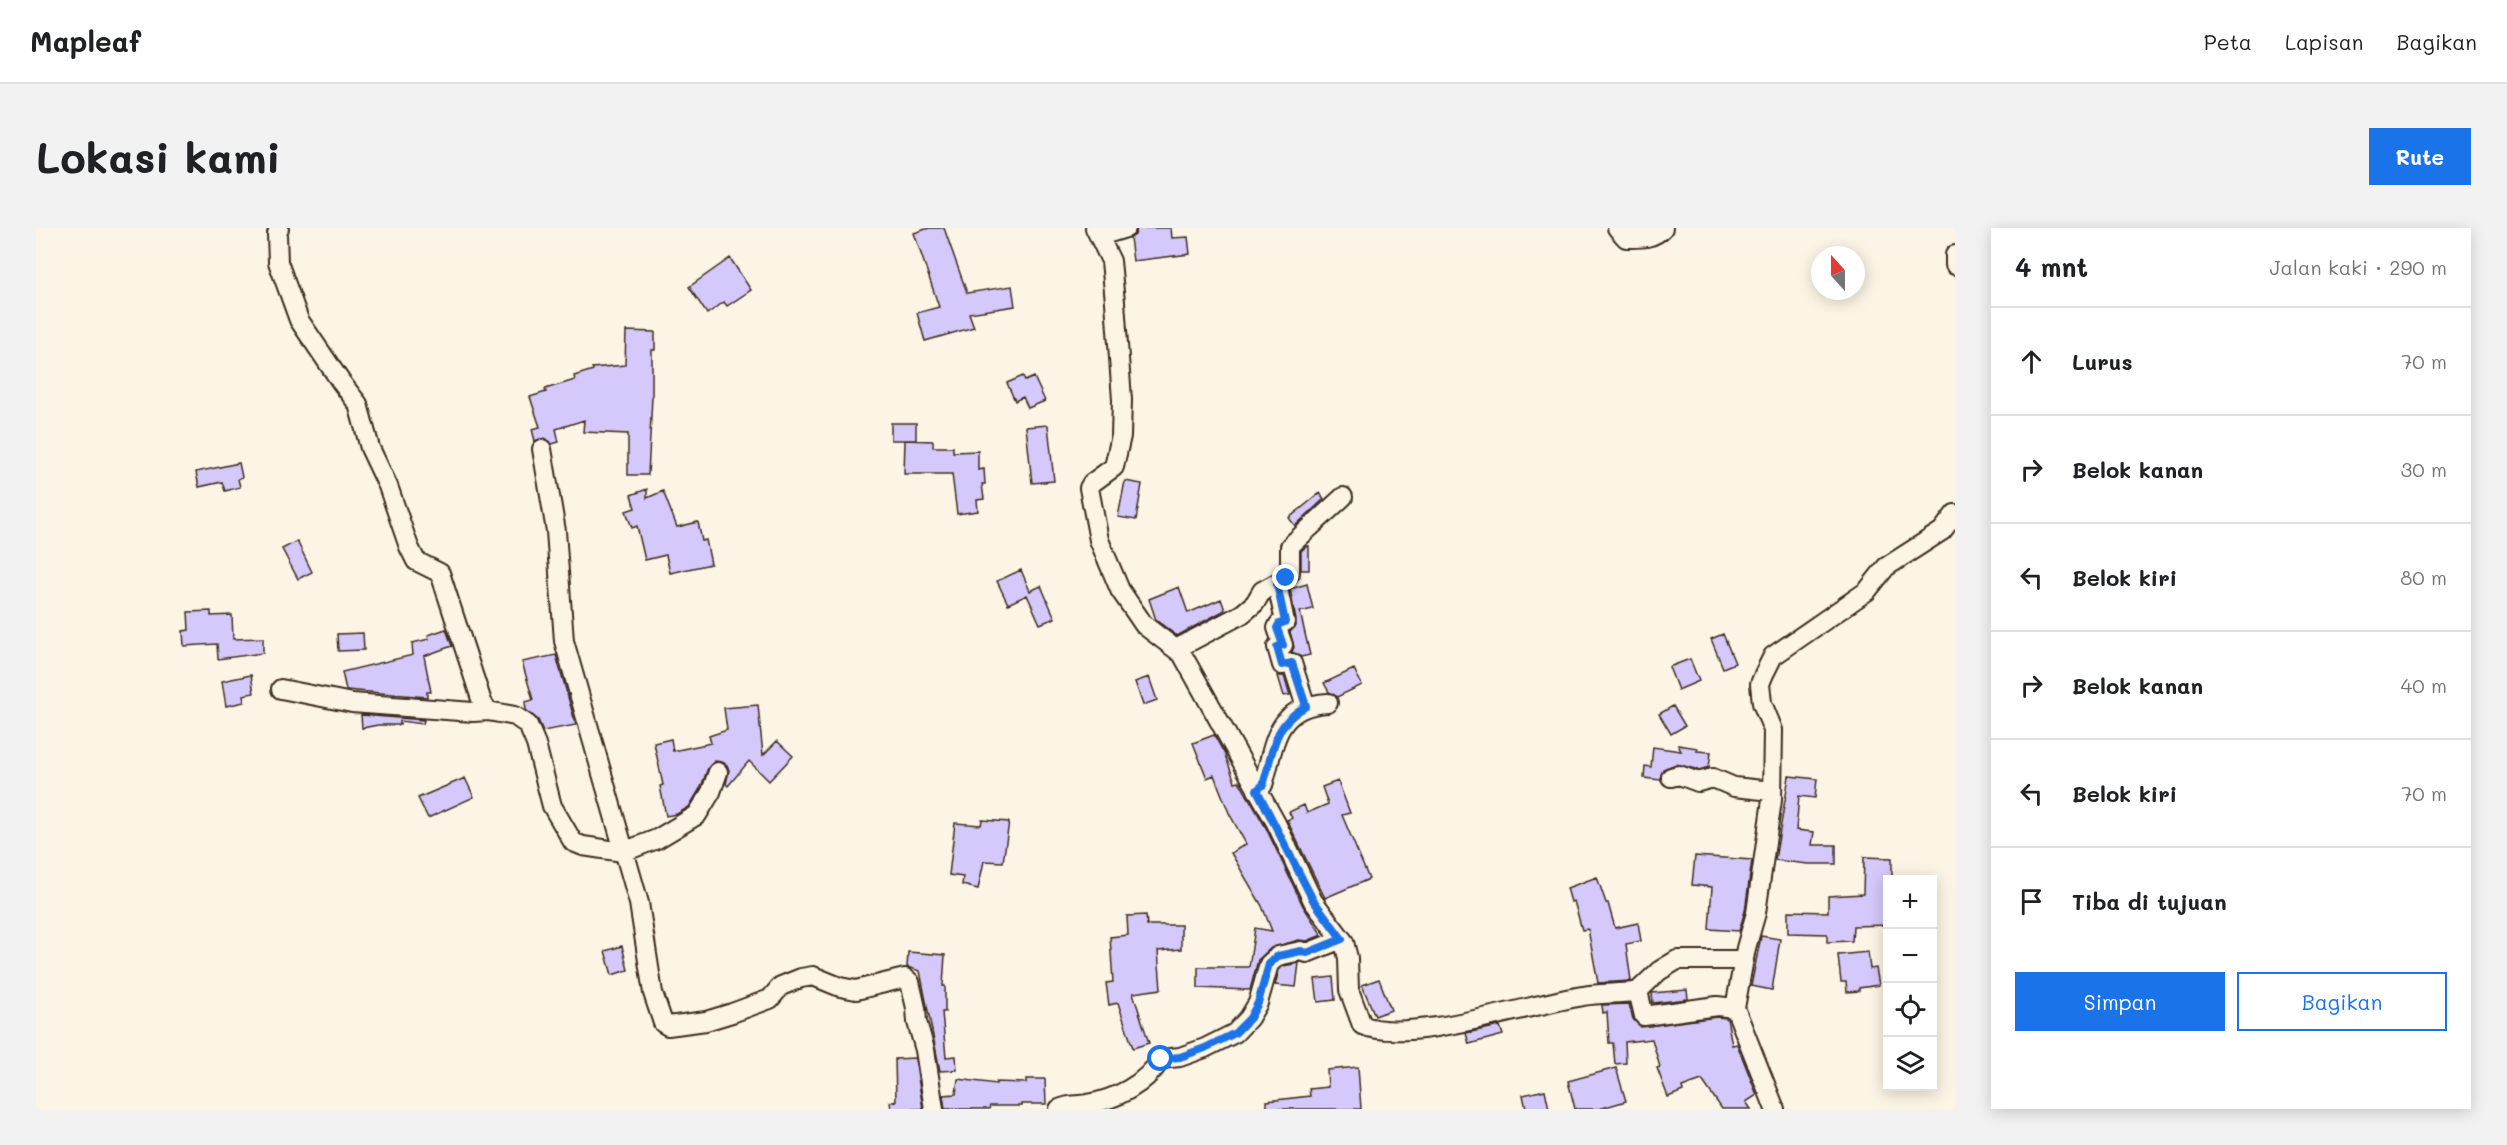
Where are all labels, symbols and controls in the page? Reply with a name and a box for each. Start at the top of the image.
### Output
text: Mapleaf [30,23,141,59]
text: Peta [2204,28,2252,55]
text: Lapisan [2285,28,2363,55]
text: Bagikan [2396,28,2477,55]
button: Rute [2369,128,2471,185]
text: Lokasi kami [36,129,281,184]
north arrow [1811,246,1865,300]
text: 4 mnt [2015,250,2088,284]
text: Jalan kaki · 290 m [2270,254,2447,280]
icon: ahead [2015,345,2048,378]
text: Lurus [2072,347,2133,376]
text: 70 m [2401,348,2447,374]
icon: right [2015,453,2048,486]
text: Belok kanan [2072,455,2203,484]
text: 30 m [2401,456,2447,482]
icon: left [2015,561,2048,594]
text: Belok kiri [2072,563,2177,592]
route end [1272,564,1298,590]
text: 80 m [2400,564,2447,590]
icon: right [2015,669,2048,702]
text: Belok kanan [2072,671,2203,700]
text: 40 m [2401,672,2447,698]
icon: left [2015,777,2048,810]
text: Belok kiri [2072,779,2177,808]
text: 70 m [2401,780,2447,806]
map controls [1883,875,1937,1091]
button: + [1883,875,1937,929]
icon: arrive [2015,885,2048,918]
text: Tiba di tujuan [2072,887,2227,916]
button: − [1883,929,1937,983]
button: Simpan [2015,972,2225,1031]
button: Bagikan [2237,972,2447,1031]
button: locate [1883,983,1937,1037]
button: layers [1883,1037,1937,1091]
route start [1147,1045,1173,1071]

